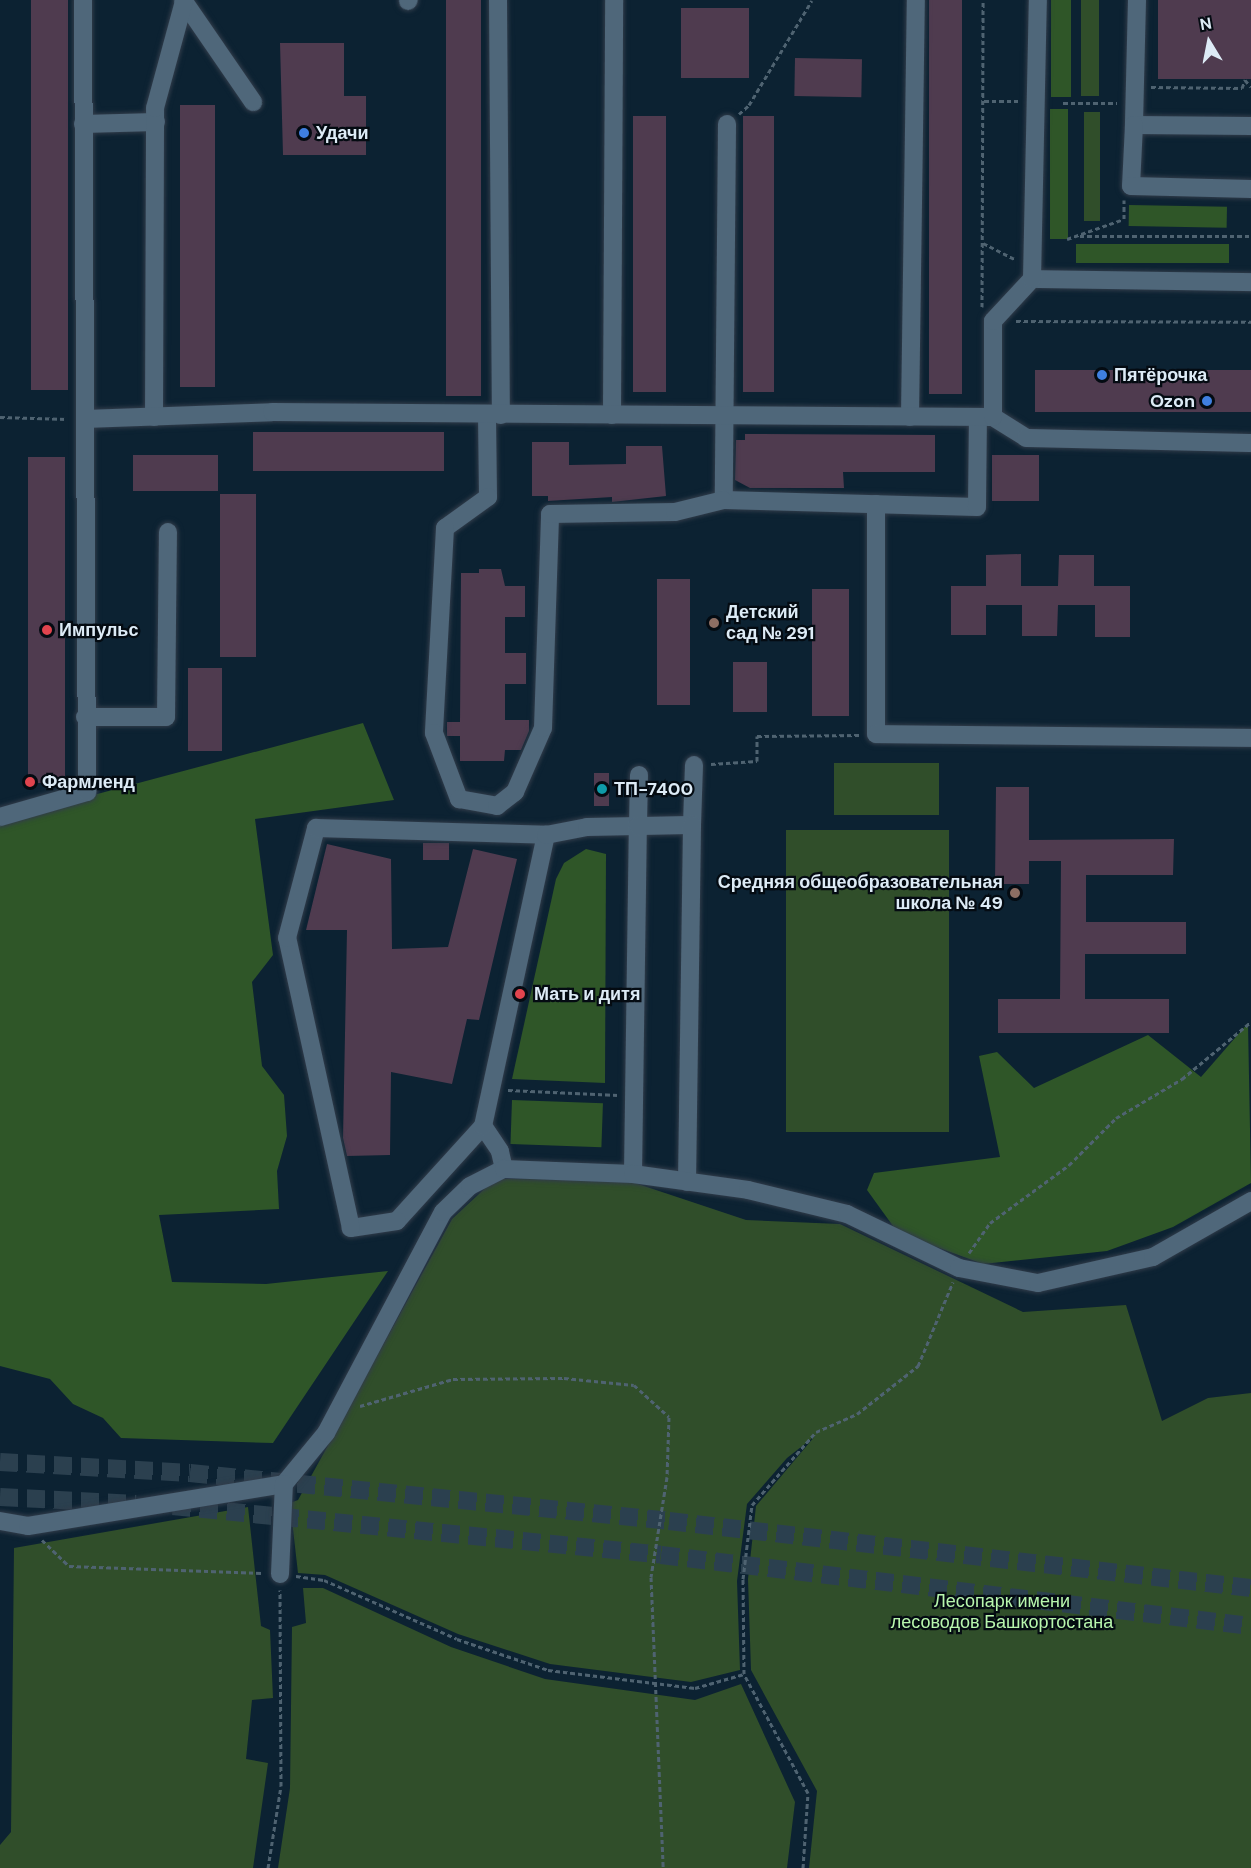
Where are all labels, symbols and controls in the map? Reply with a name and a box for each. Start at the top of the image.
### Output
north arrow [1179,12,1239,72]
text: N [1198,12,1213,35]
place label: Удачи [316,122,369,144]
marker: Удачи [297,126,311,140]
place label: Пятёрочка [1114,364,1207,386]
marker: Пятёрочка [1095,368,1109,382]
place label: Ozon [1150,390,1195,412]
marker: Ozon [1200,394,1214,408]
place label: Детский сад № 291 [726,602,814,644]
marker: Детский сад № 291 [707,616,721,630]
place label: Импульс [59,619,138,641]
marker: Импульс [40,623,54,637]
place label: Фармленд [42,771,135,793]
marker: Фармленд [23,775,37,789]
place label: ТП-7400 [614,778,693,800]
marker: ТП-7400 [595,782,609,796]
place label: Средняя общеобразовательная школа № 49 [718,872,1003,914]
marker: Средняя общеобразовательная школа № 49 [1008,886,1022,900]
place label: Мать и дитя [534,983,640,1005]
marker: Мать и дитя [511,985,529,1003]
park label: Лесопарк имени лесоводов Башкортостана [891,1591,1113,1634]

